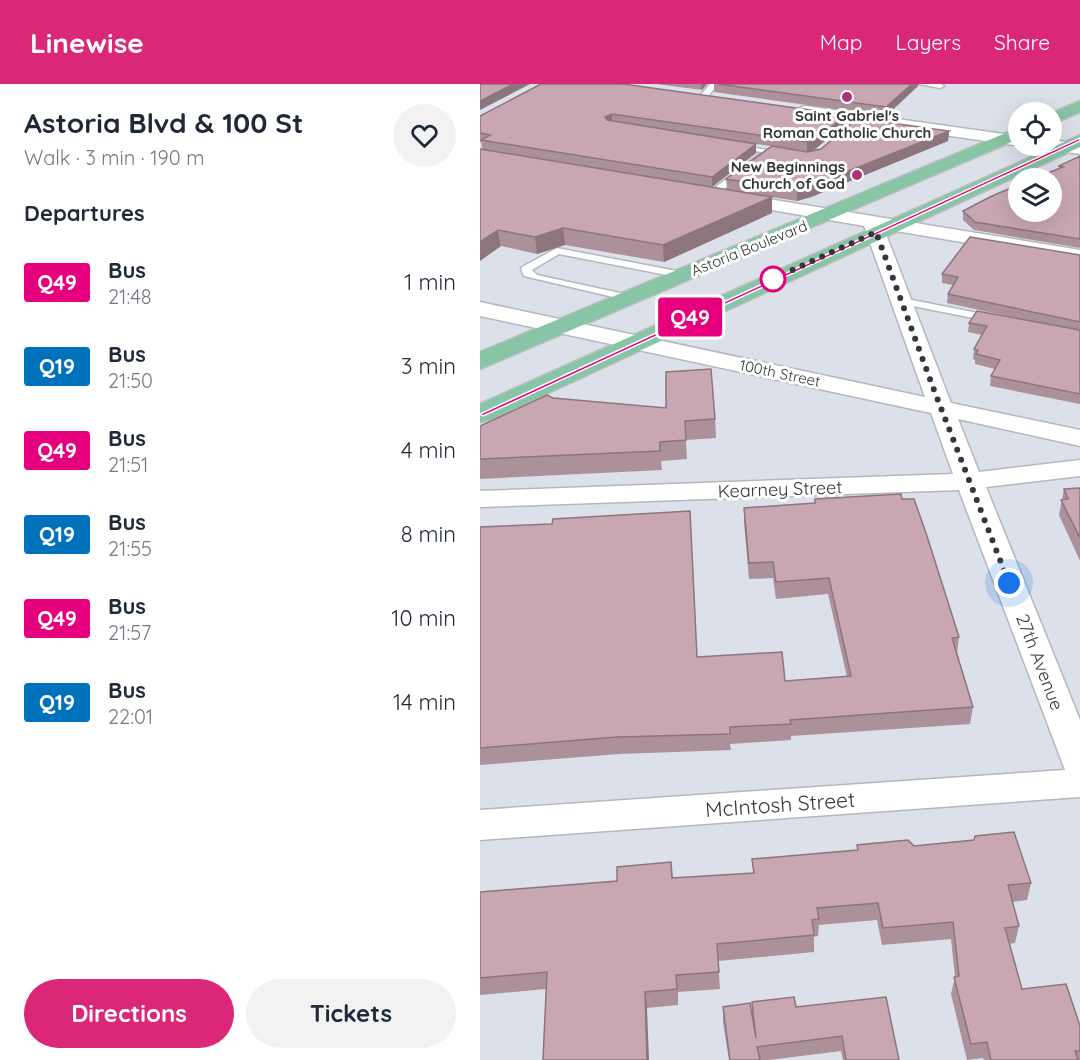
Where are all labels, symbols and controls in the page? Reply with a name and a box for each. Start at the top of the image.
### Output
text: Linewise [30,25,144,60]
text: Map [820,29,863,55]
text: Layers [896,29,961,55]
text: Share [994,29,1050,55]
marker: Saint Gabriel's Roman Catholic Church [840,90,854,104]
map controls [1008,102,1062,222]
button: locate [1008,102,1062,156]
button: heart [393,104,456,167]
text: Astoria Blvd & 100 St [24,105,303,140]
place label: Saint Gabriel's Roman Catholic Church [763,106,931,142]
text: Walk · 3 min · 190 m [24,145,204,170]
place label: New Beginnings Church of God [731,157,845,193]
marker: New Beginnings Church of God [850,168,864,182]
button: layers [1008,168,1062,222]
text: Departures [24,199,145,227]
street label: Astoria Boulevard [688,216,810,280]
text: Bus [108,256,146,284]
unlabelled marker [760,266,786,292]
text: 1 min [404,268,456,296]
text: Q49 [37,269,77,295]
text: 21:48 [108,284,152,309]
line badge: Q49 [656,298,724,336]
text: Q49 [670,304,710,330]
text: Bus [108,340,146,368]
text: 3 min [401,352,456,380]
text: Q19 [39,353,75,379]
street label: 100th Street [738,355,822,391]
text: 21:50 [108,368,153,393]
text: Bus [108,424,146,452]
text: 4 min [401,436,456,464]
text: Q49 [37,437,77,463]
text: 21:51 [108,452,149,477]
street label: Kearney Street [717,475,843,503]
text: Bus [108,508,146,536]
text: 8 min [401,520,456,548]
text: Q19 [39,521,75,547]
text: 21:55 [108,536,152,561]
your location [994,568,1024,598]
text: Bus [108,592,146,620]
text: 10 min [391,604,456,632]
text: Q49 [37,605,77,631]
street label: 27th Avenue [1011,610,1069,714]
text: 21:57 [108,620,151,645]
text: Bus [108,676,146,704]
text: 14 min [393,688,456,716]
text: Q19 [39,689,75,715]
text: 22:01 [108,704,153,729]
street label: McIntosh Street [704,786,856,822]
button: Directions [24,979,234,1048]
button: Tickets [246,979,456,1048]

